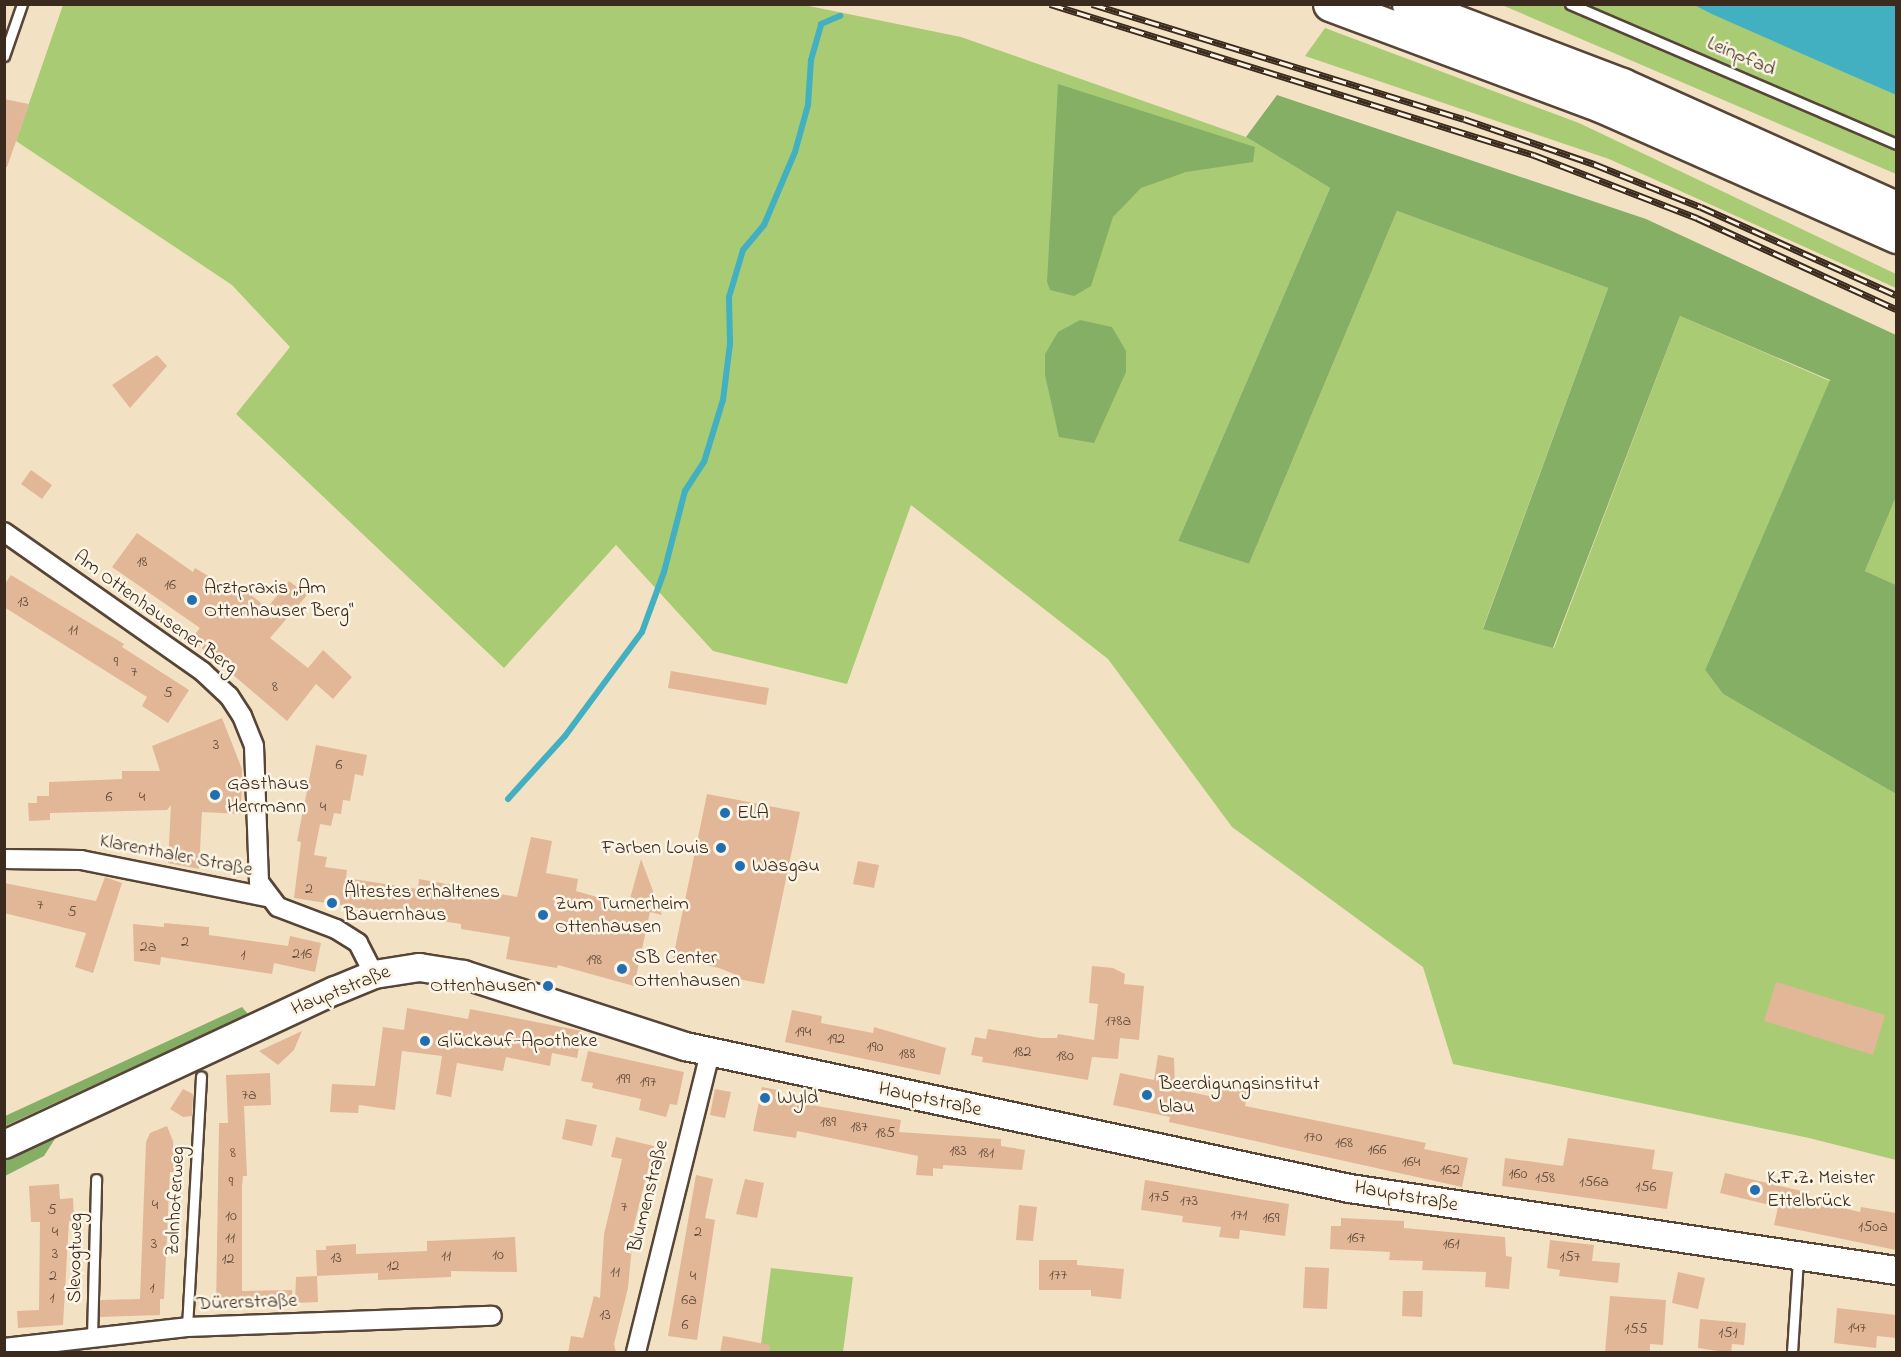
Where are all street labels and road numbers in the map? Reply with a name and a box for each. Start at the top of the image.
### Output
street label: Leinpfad [1703,32,1779,82]
street label: Am Ottenhausener Berg [68,545,242,681]
street label: Klarenthaler Straße [97,829,255,883]
street label: Hauptstraße [288,960,394,1022]
street label: Hauptstraße [876,1077,984,1123]
street label: Blumenstraße [623,1137,675,1255]
street label: Zolnhoferweg [161,1146,191,1256]
street label: Hauptstraße [1352,1176,1460,1218]
street label: Slevogtweg [63,1213,89,1303]
street label: Dürerstraße [196,1289,298,1317]

